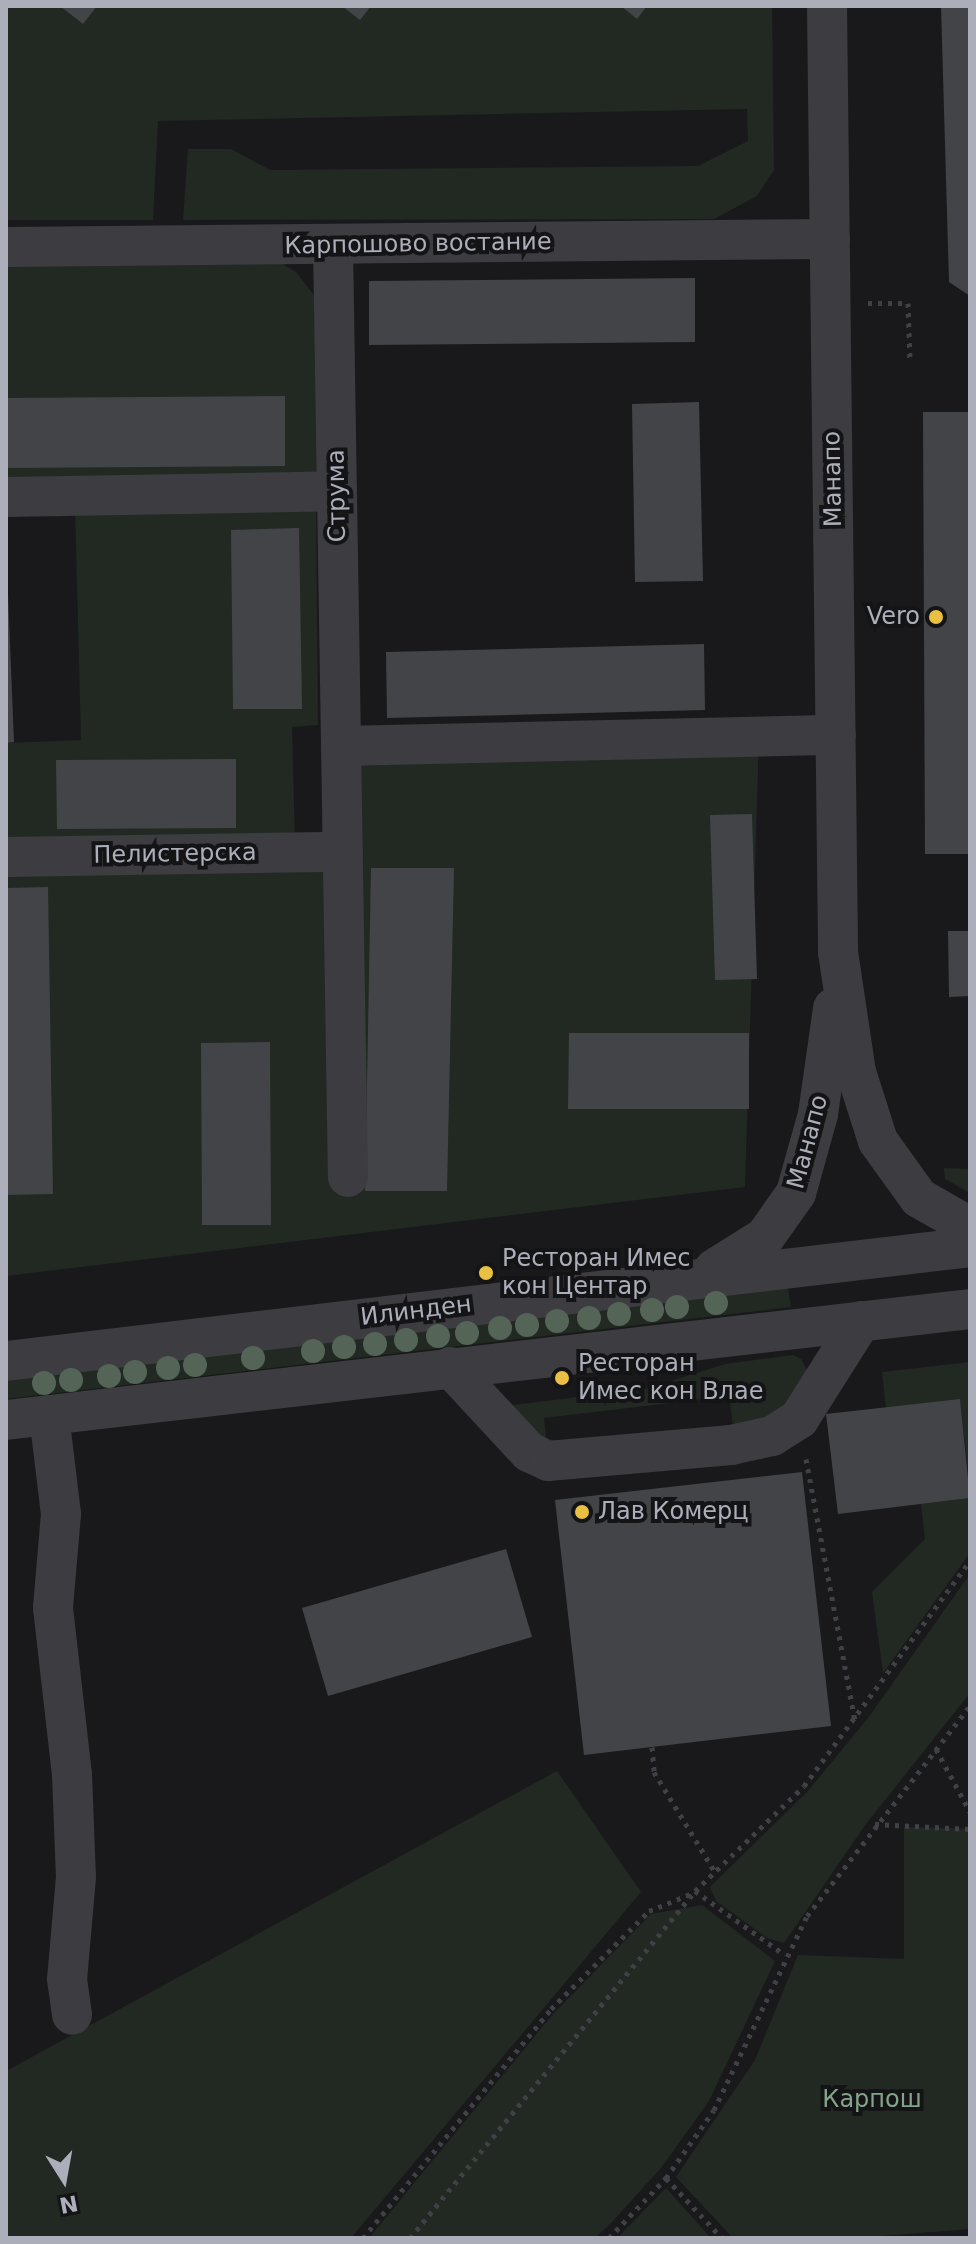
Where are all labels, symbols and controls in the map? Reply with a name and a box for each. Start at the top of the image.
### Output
street label: Карпошово востание [284,227,552,261]
street label: Манапо [818,431,848,527]
street label: Струма [322,449,352,543]
place label: Vero [867,603,920,631]
marker: Vero [927,608,945,626]
street label: Пелистерска [93,838,257,870]
street label: Манапо [782,1092,834,1192]
place label: Ресторан Имес кон Центар [502,1245,690,1301]
marker: Ресторан Имес кон Центар [477,1264,495,1282]
street label: Илинден [359,1290,473,1332]
place label: Ресторан Имес кон Влае [578,1350,763,1406]
marker: Ресторан Имес кон Влае [553,1369,571,1387]
place label: Лав Комерц [598,1498,749,1526]
marker: Лав Комерц [573,1503,591,1521]
park label: Карпош [822,2086,922,2114]
north arrow [24,2140,104,2220]
text: N [57,2190,80,2218]

